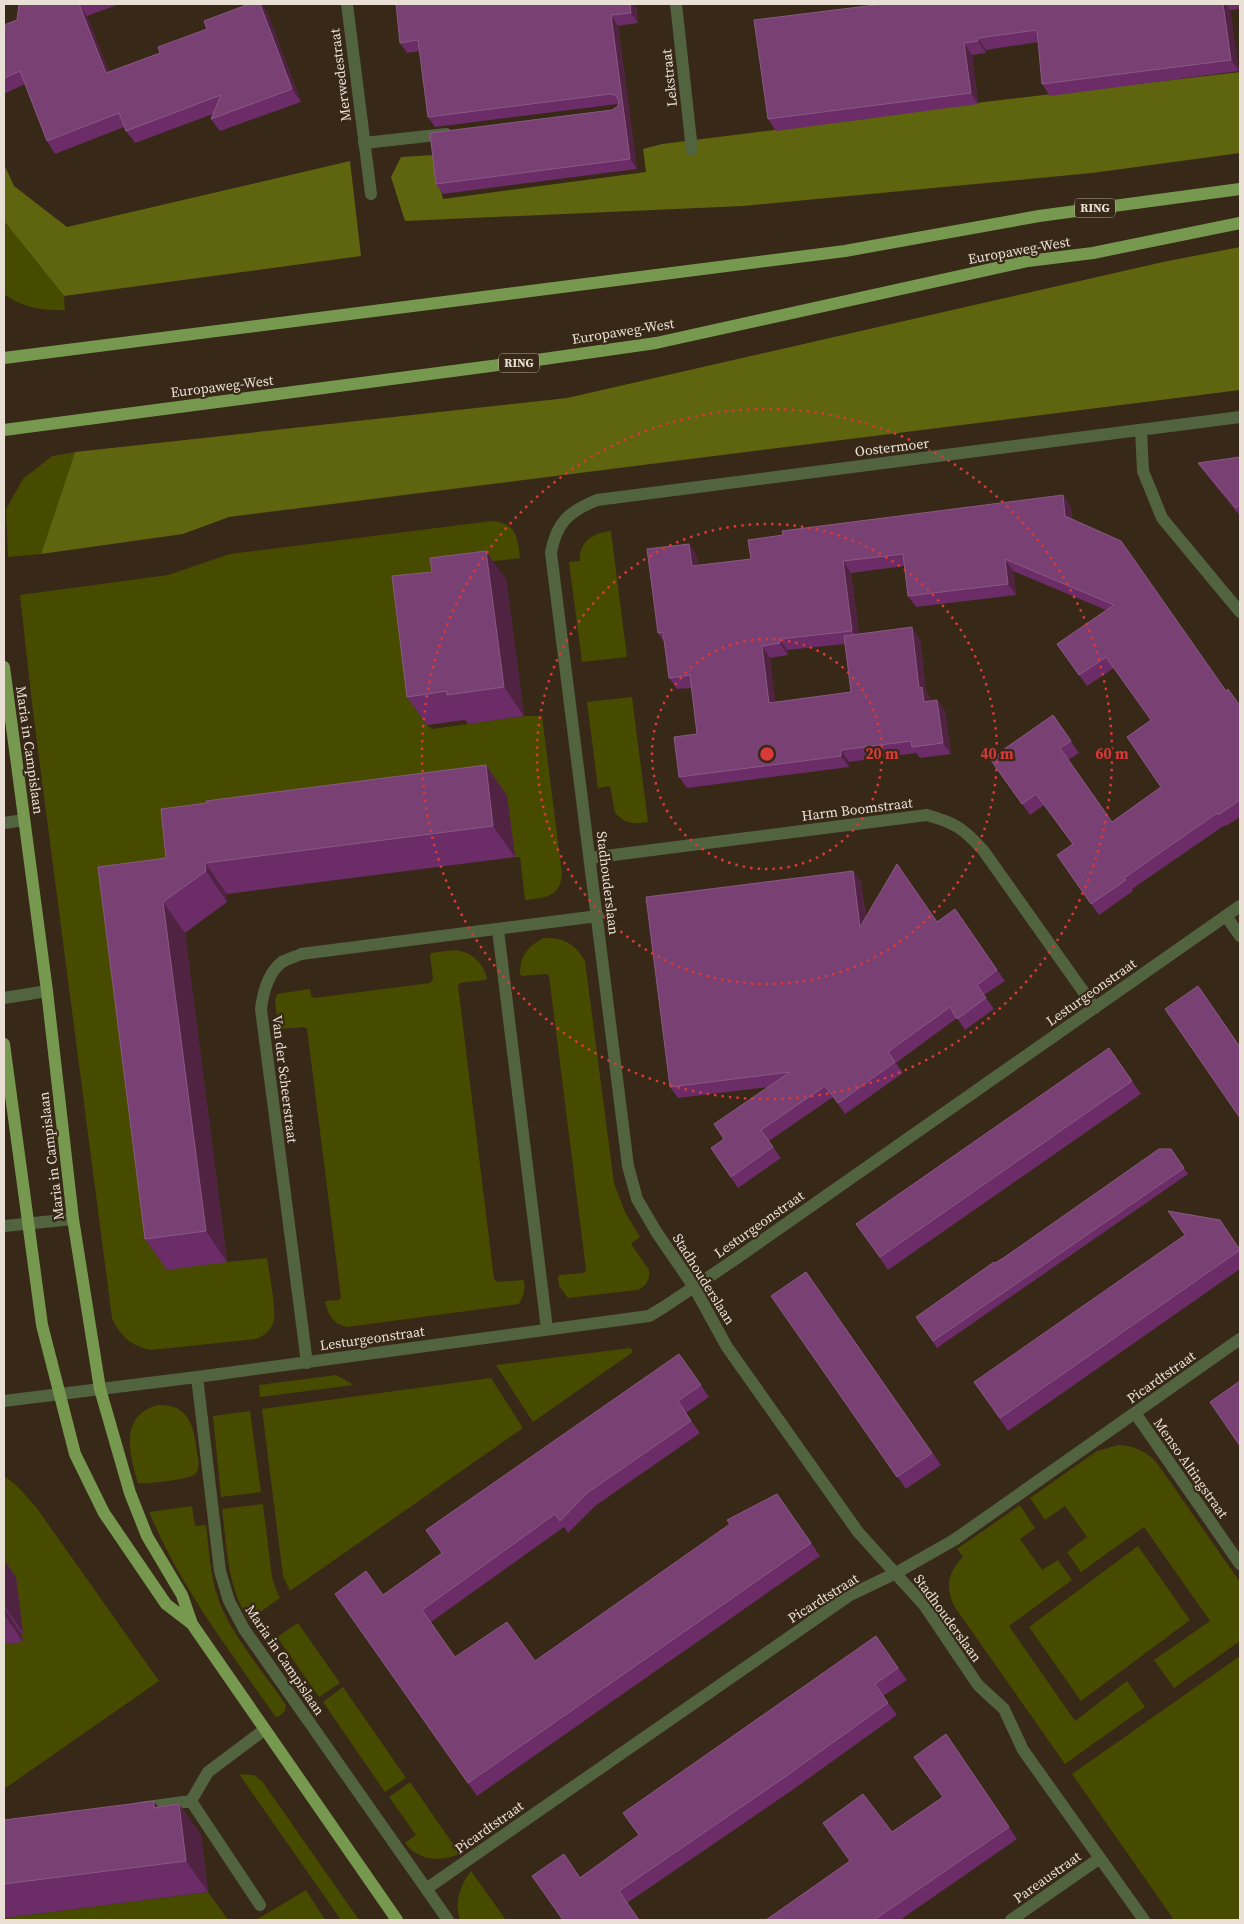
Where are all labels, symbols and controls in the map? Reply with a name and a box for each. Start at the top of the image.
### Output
street label: Merwedestraat [324,27,356,123]
street label: Lekstraat [656,48,682,108]
road number: RING [1075,198,1115,218]
street label: Europaweg-West [966,231,1072,269]
street label: Europaweg-West [570,313,676,349]
road number: RING [499,353,539,372]
street label: Europaweg-West [170,370,275,402]
street label: Oostermoer [854,433,930,461]
street label: Maria in Campislaan [11,685,49,816]
text: 20 m [865,743,899,764]
text: 40 m [980,743,1014,764]
text: 60 m [1095,743,1129,764]
centre of rings [758,745,776,763]
street label: Harm Boomstraat [800,792,914,826]
street label: Stadhouderslaan [592,830,624,936]
street label: Lesturgeonstraat [1042,953,1140,1030]
street label: Van der Scheerstraat [267,1014,303,1145]
street label: Maria in Campislaan [33,1090,69,1221]
street label: Lesturgeonstraat [710,1185,808,1262]
street label: Stadhouderslaan [668,1230,740,1329]
street label: Lesturgeonstraat [318,1321,426,1355]
street label: Picardtstraat [1123,1346,1200,1408]
street label: Menso Altingstraat [1149,1414,1233,1522]
street label: Picardtstraat [784,1568,863,1628]
street label: Stadhouderslaan [909,1570,987,1666]
street label: Maria in Campislaan [241,1601,330,1720]
street label: Picardtstraat [451,1796,528,1858]
street label: Pareaustraat [1009,1846,1085,1908]

